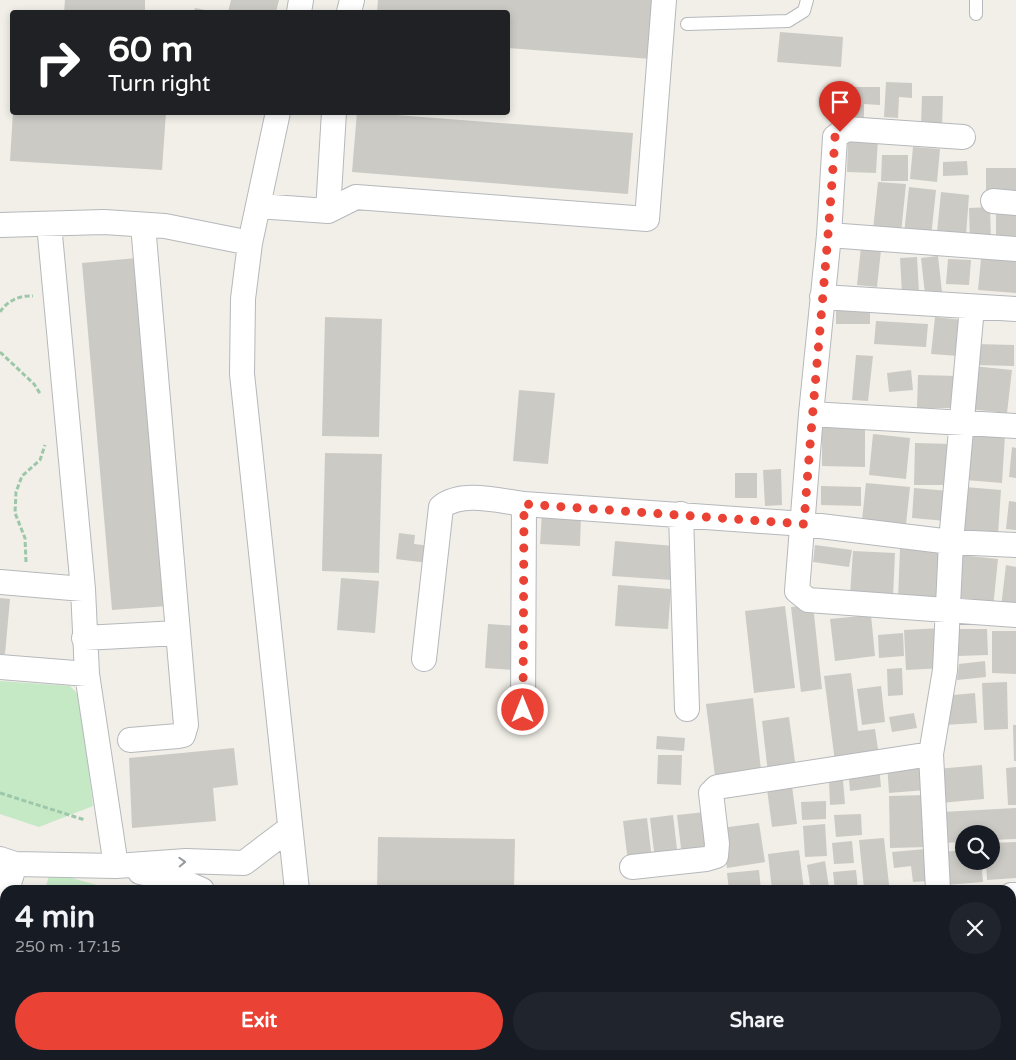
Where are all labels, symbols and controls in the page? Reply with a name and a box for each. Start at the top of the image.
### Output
text: 60 m [108,29,193,71]
icon: right [25,30,90,95]
text: Turn right [108,71,210,97]
pin [819,81,861,132]
icon: arrive [826,88,854,116]
position arrow [496,683,548,735]
map controls [955,825,1000,870]
button: search [955,825,1000,870]
one-way arrow [179,856,187,867]
text: 4 min [15,899,95,936]
button: close [949,902,1001,954]
text: 250 m · 17:15 [15,937,121,957]
button: Exit [15,992,503,1050]
button: Share [513,992,1001,1050]

